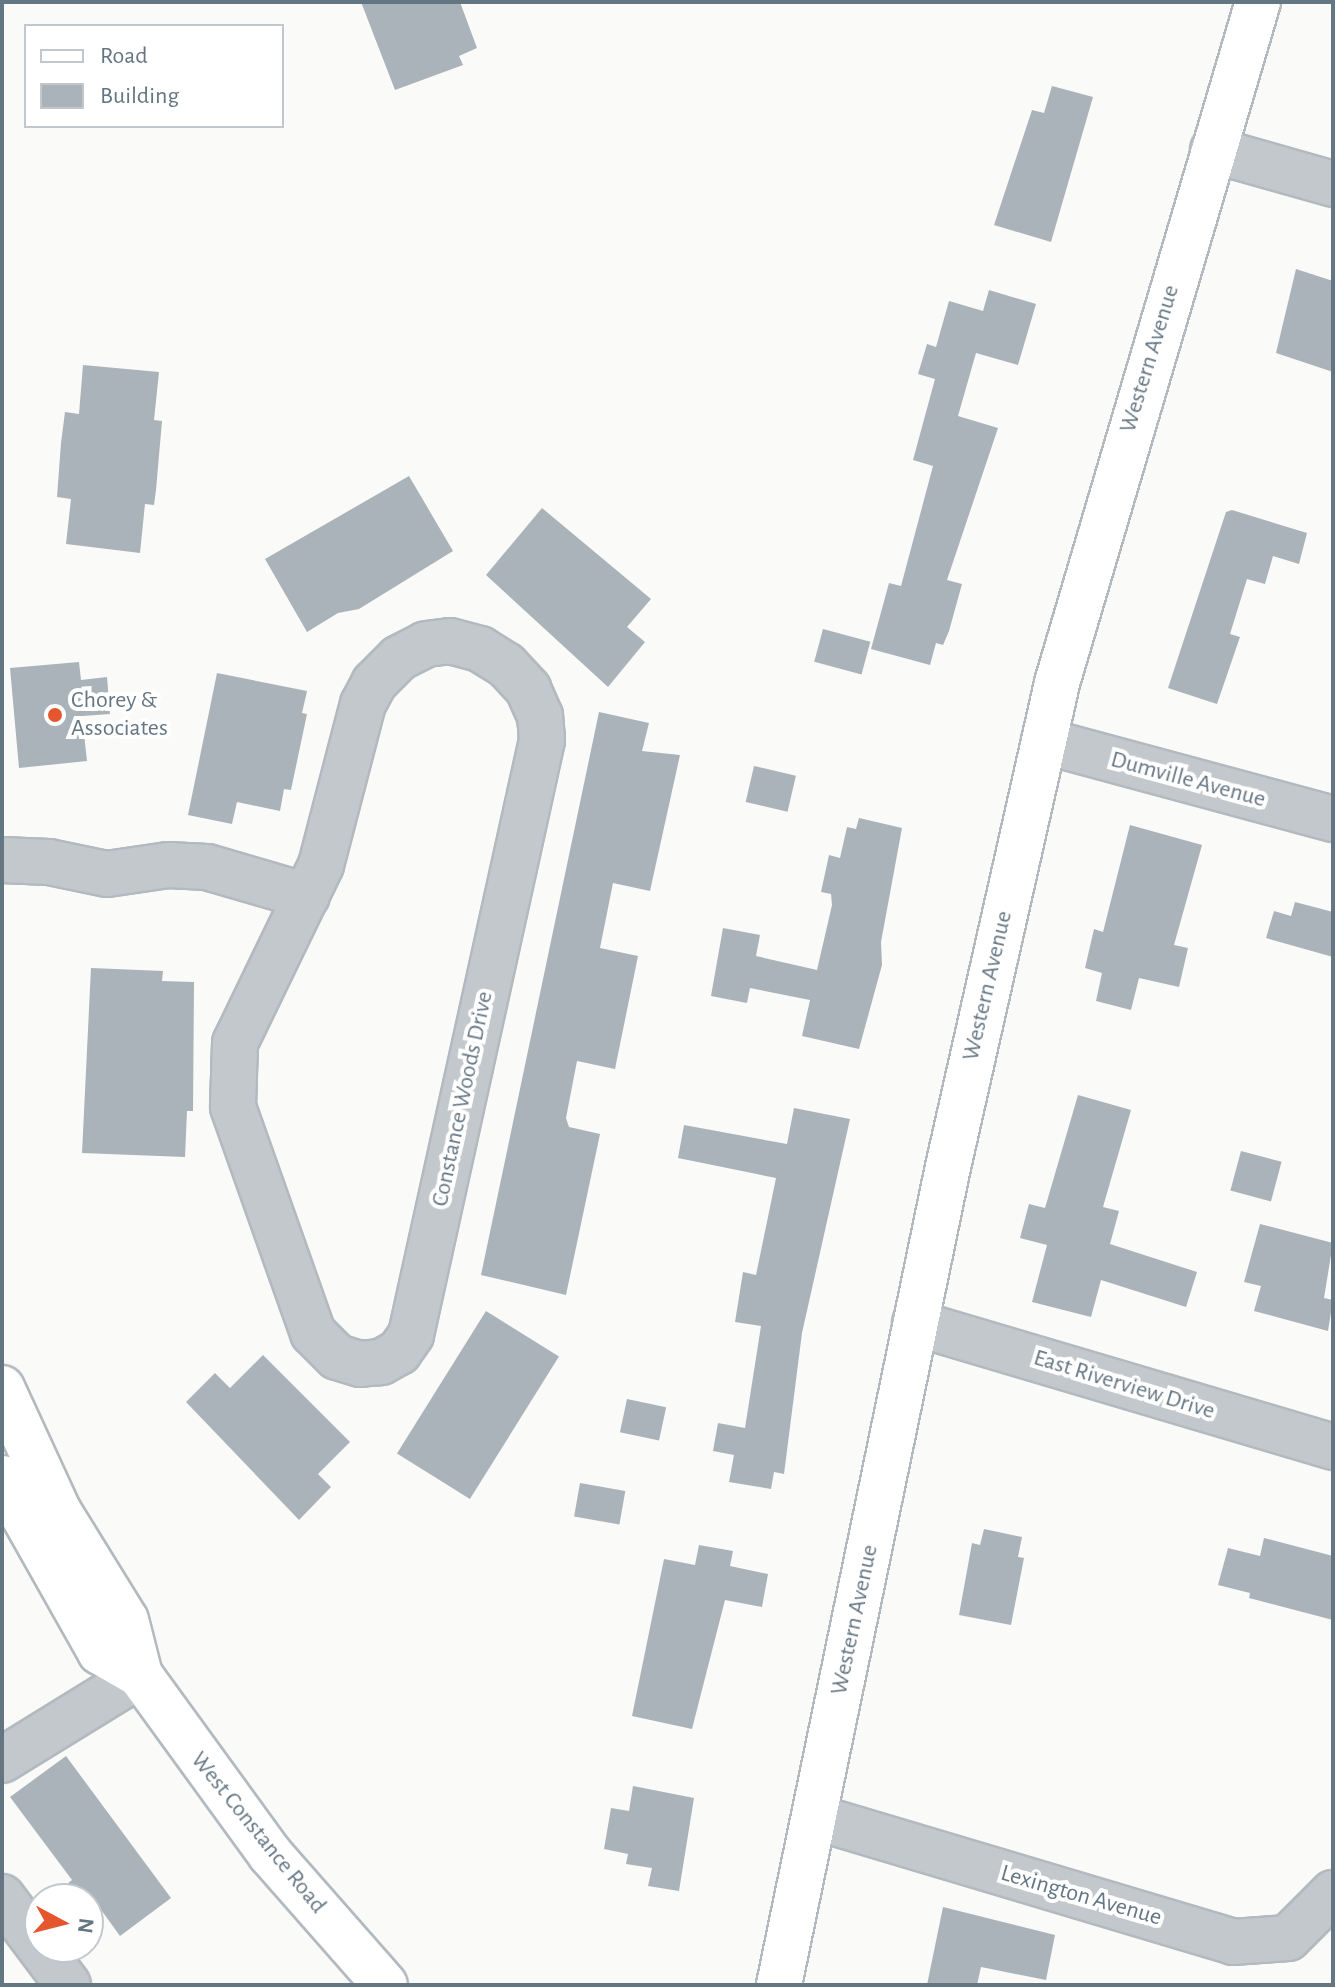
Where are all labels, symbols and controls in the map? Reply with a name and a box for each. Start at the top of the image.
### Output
legend [24,24,284,128]
text: Road [100,44,148,68]
text: Building [100,84,179,108]
street label: Western Avenue [1114,282,1186,436]
place label: Chorey & Associates [71,687,168,743]
marker: Chorey & Associates [46,706,64,724]
street label: Dumville Avenue [1107,746,1269,814]
street label: Western Avenue [957,908,1019,1064]
street label: Constance Woods Drive [426,989,500,1209]
street label: East Riverview Drive [1030,1344,1218,1426]
street label: Western Avenue [825,1542,885,1698]
street label: West Constance Road [184,1746,332,1920]
street label: Lexington Avenue [997,1859,1165,1933]
north arrow [24,1883,104,1963]
text: N [74,1917,98,1935]

